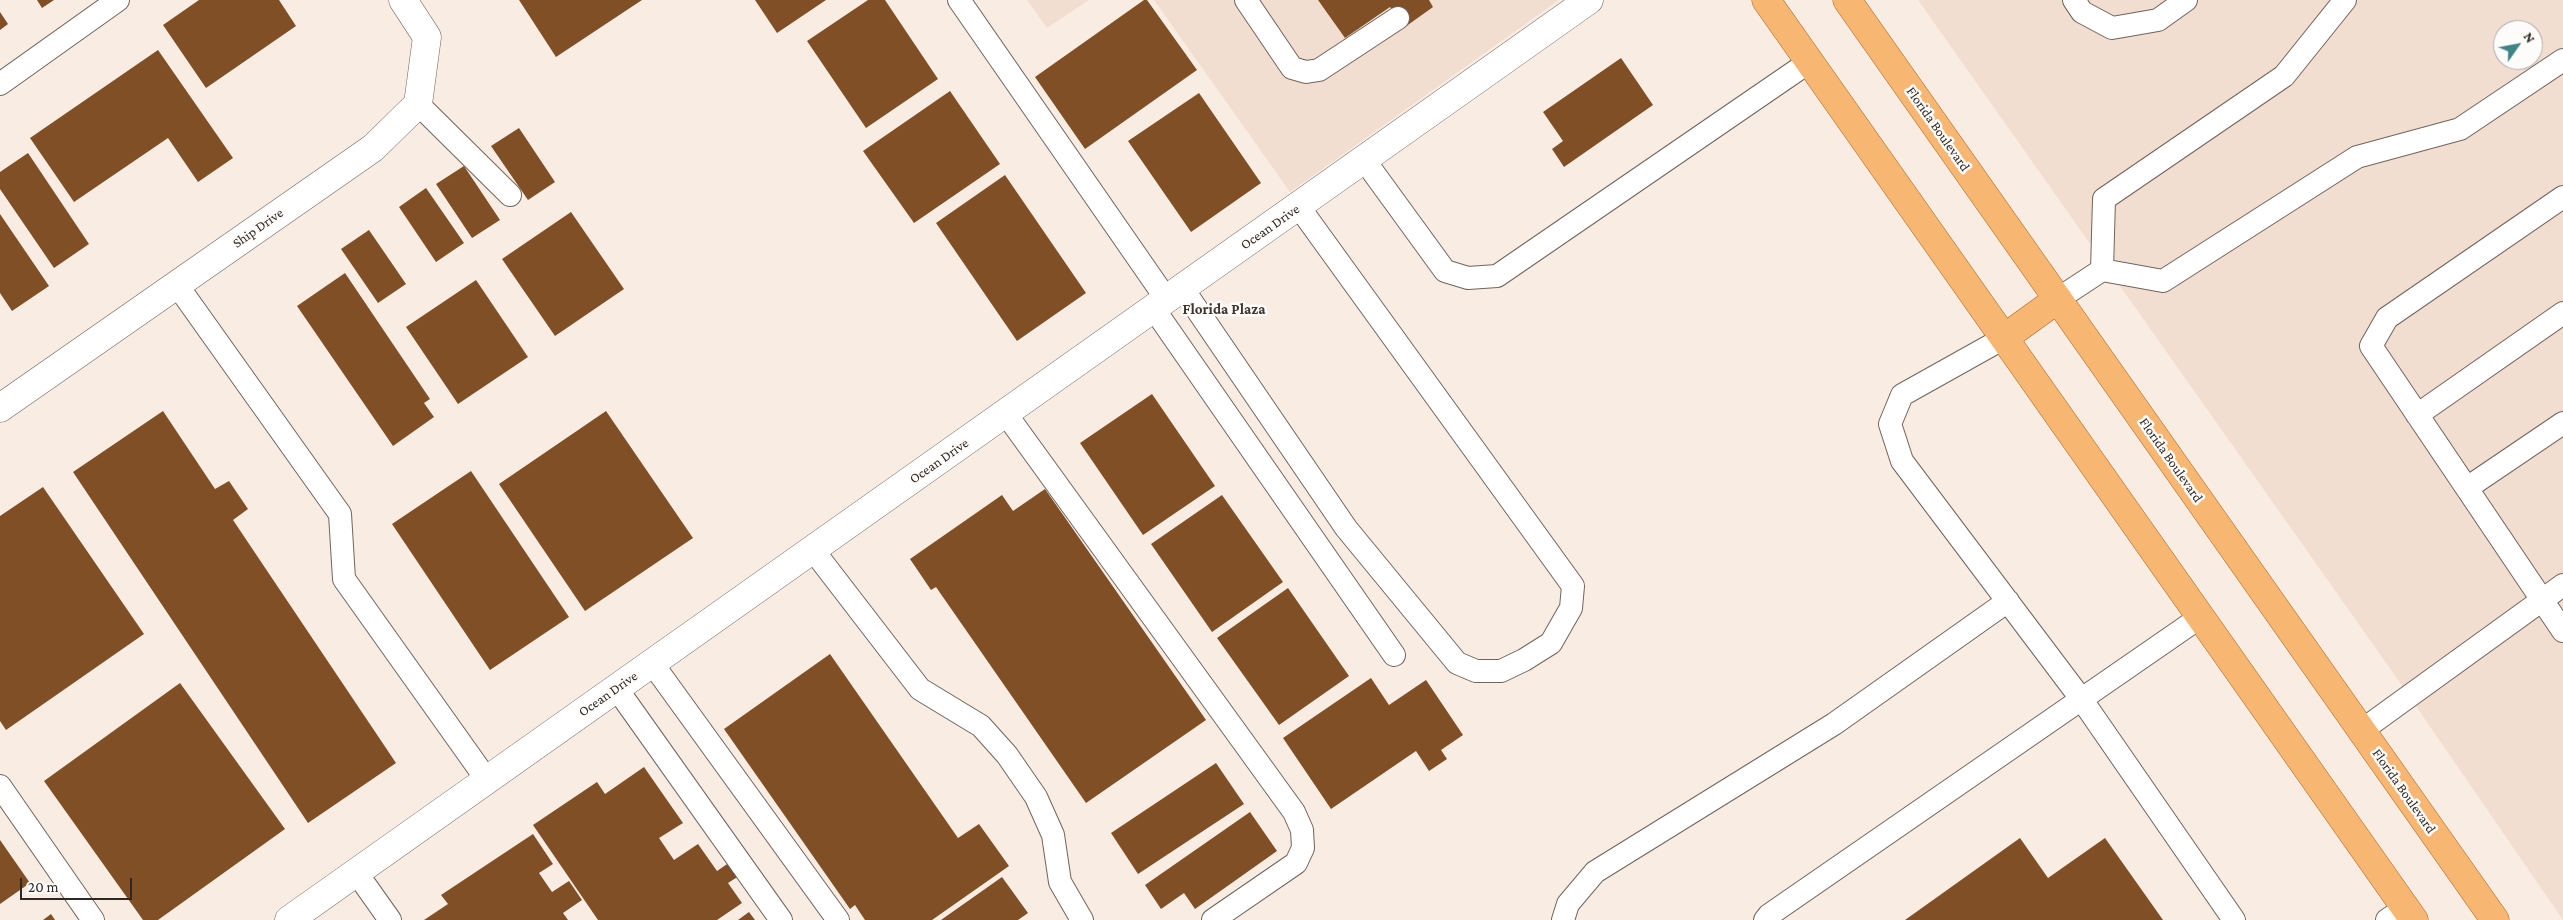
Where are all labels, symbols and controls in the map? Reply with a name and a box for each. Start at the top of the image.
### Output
north arrow [2493,20,2543,70]
text: N [2520,29,2539,46]
street label: Florida Boulevard [1903,83,1973,175]
street label: Ocean Drive [1237,201,1303,253]
street label: Ship Drive [229,204,287,252]
district label: Florida Plaza [1183,300,1265,318]
street label: Florida Boulevard [2136,414,2206,506]
street label: Ocean Drive [906,435,972,487]
street label: Ocean Drive [575,668,641,720]
street label: Florida Boulevard [2369,745,2439,837]
scale bar [22,868,135,900]
text: 20 m [28,879,59,895]

